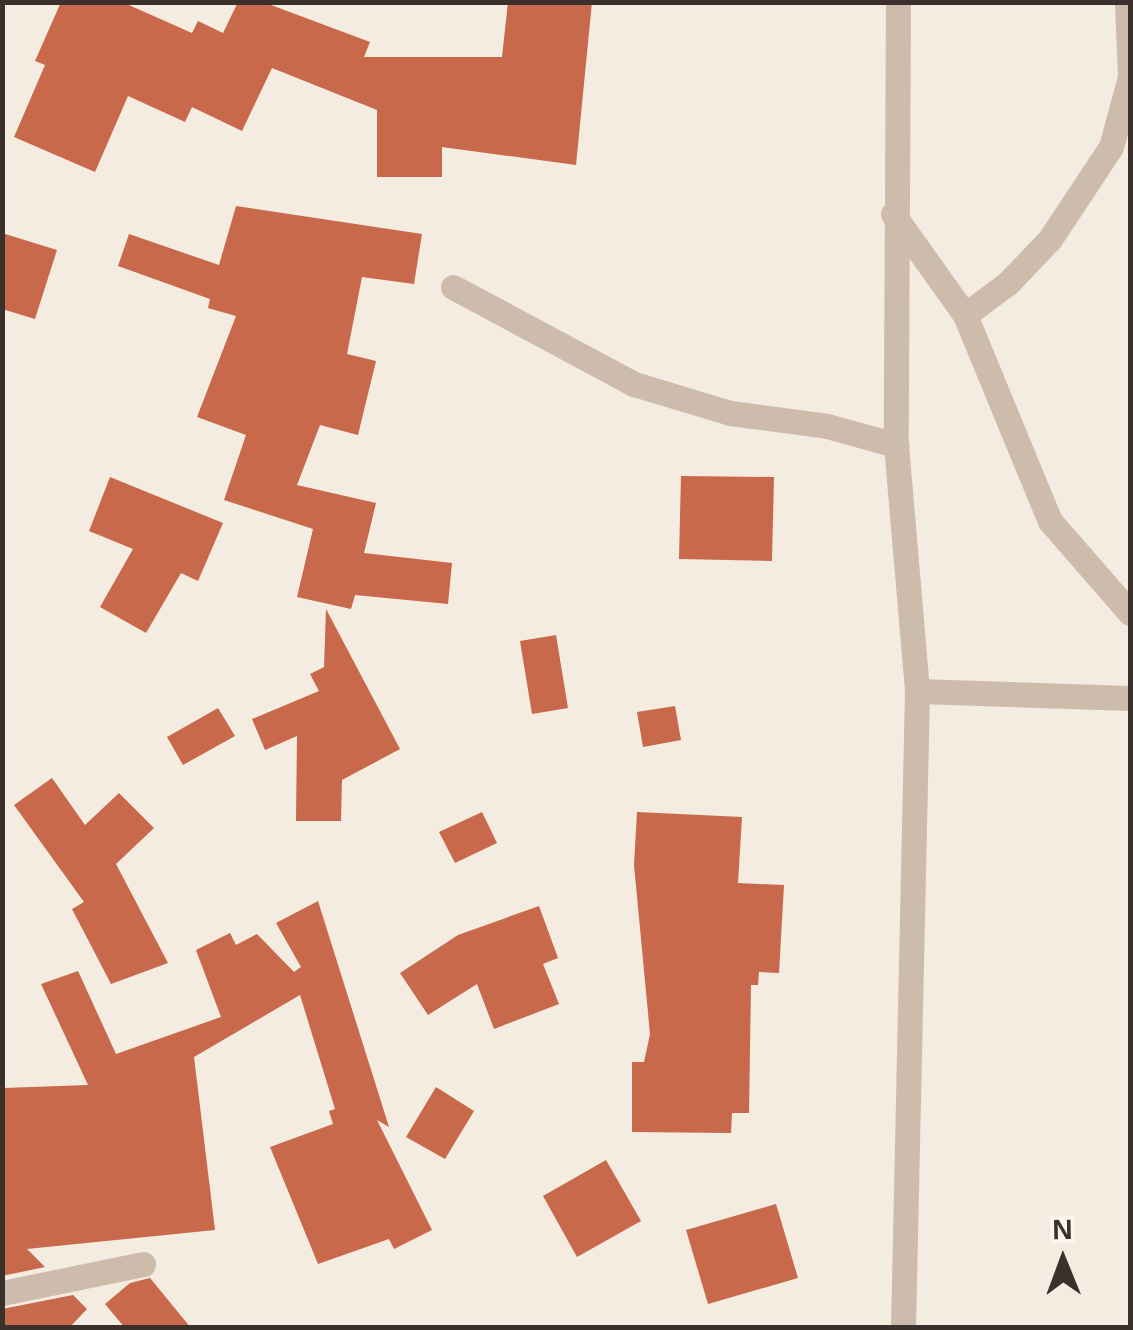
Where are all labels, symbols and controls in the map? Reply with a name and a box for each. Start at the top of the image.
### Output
north arrow [1013,1210,1113,1310]
text: N [1052,1214,1073,1245]

